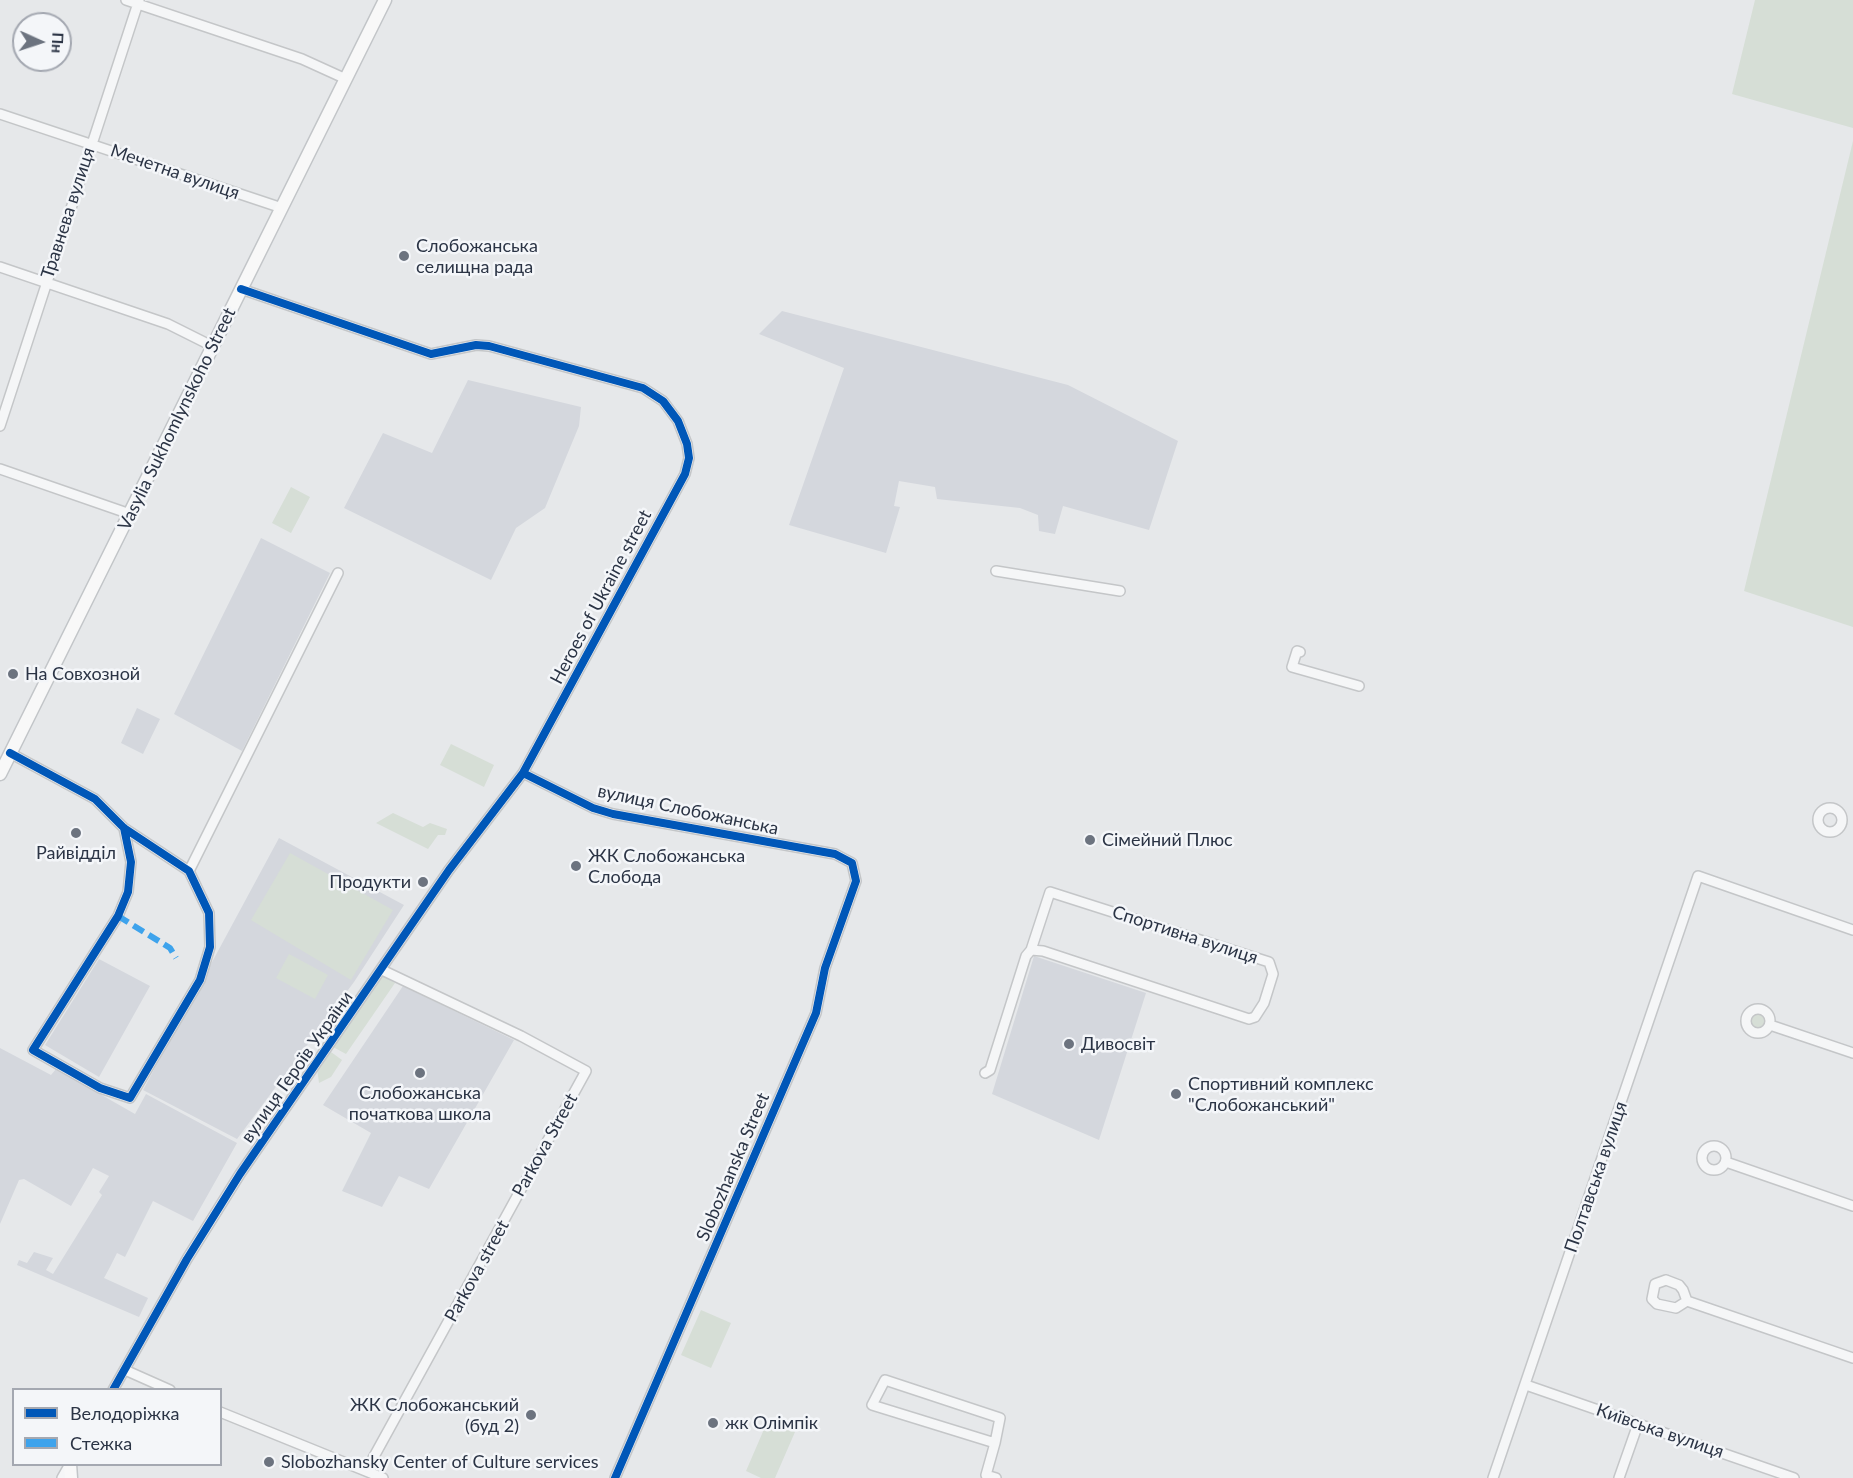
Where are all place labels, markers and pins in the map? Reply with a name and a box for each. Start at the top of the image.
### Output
place label: Слобожанська селищна рада [416,235,538,278]
marker: Слобожанська селищна рада [397,249,411,263]
place label: На Совхозной [25,663,140,685]
marker: На Совхозной [6,667,20,681]
marker: Райвідділ [69,826,83,840]
place label: Сімейний Плюс [1102,829,1233,851]
marker: Сімейний Плюс [1083,833,1097,847]
place label: Райвідділ [36,842,116,864]
place label: ЖК Слобожанська Слобода [588,845,745,888]
marker: ЖК Слобожанська Слобода [569,859,583,873]
place label: Продукти [329,871,411,893]
marker: Продукти [416,875,430,889]
place label: Дивосвіт [1081,1033,1155,1055]
marker: Дивосвіт [1062,1037,1076,1051]
marker: Cлобожанська початкова школа [413,1066,427,1080]
place label: Спортивний комплекс "Слобожанський" [1188,1073,1374,1116]
place label: Cлобожанська початкова школа [349,1082,491,1124]
marker: Спортивний комплекс "Слобожанський" [1169,1087,1183,1101]
place label: ЖК Слобожанський (буд 2) [350,1394,519,1436]
marker: ЖК Слобожанський (буд 2) [524,1408,538,1422]
place label: жк Олімпік [725,1412,818,1434]
marker: жк Олімпік [706,1416,720,1430]
place label: Slobozhansky Center of Culture services [281,1451,599,1473]
marker: Slobozhansky Center of Culture services [262,1455,276,1469]

